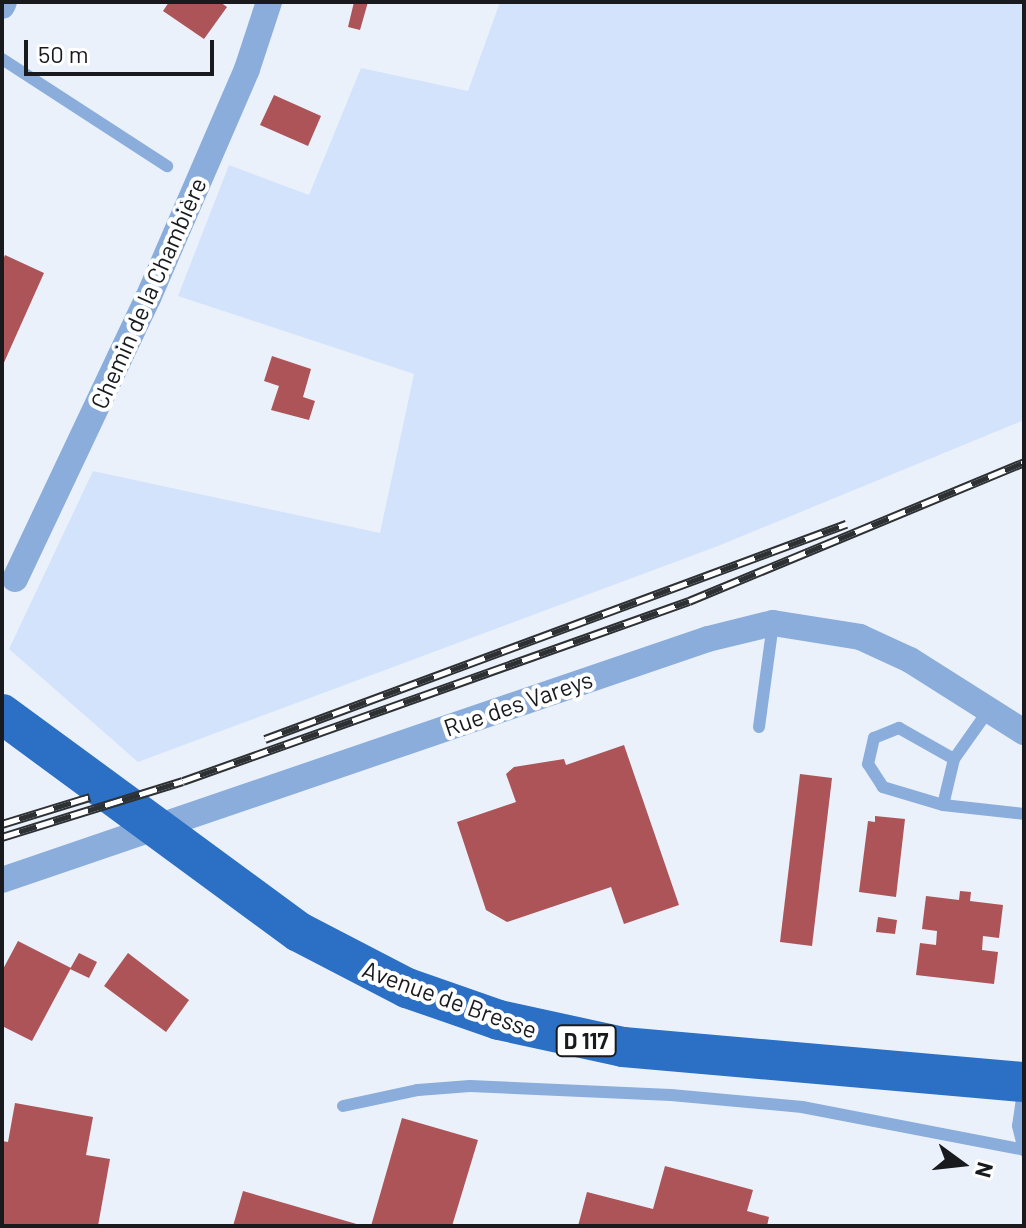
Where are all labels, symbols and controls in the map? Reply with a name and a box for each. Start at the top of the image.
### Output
scale bar [28,24,218,74]
text: 50 m [38,39,89,68]
street label: Chemin de la Chambière [84,173,212,413]
street label: Rue des Vareys [440,664,596,742]
street label: Avenue de Bresse [359,954,541,1044]
road number: D 117 [554,1023,618,1059]
north arrow [922,1124,1002,1204]
text: N [971,1160,1000,1181]

